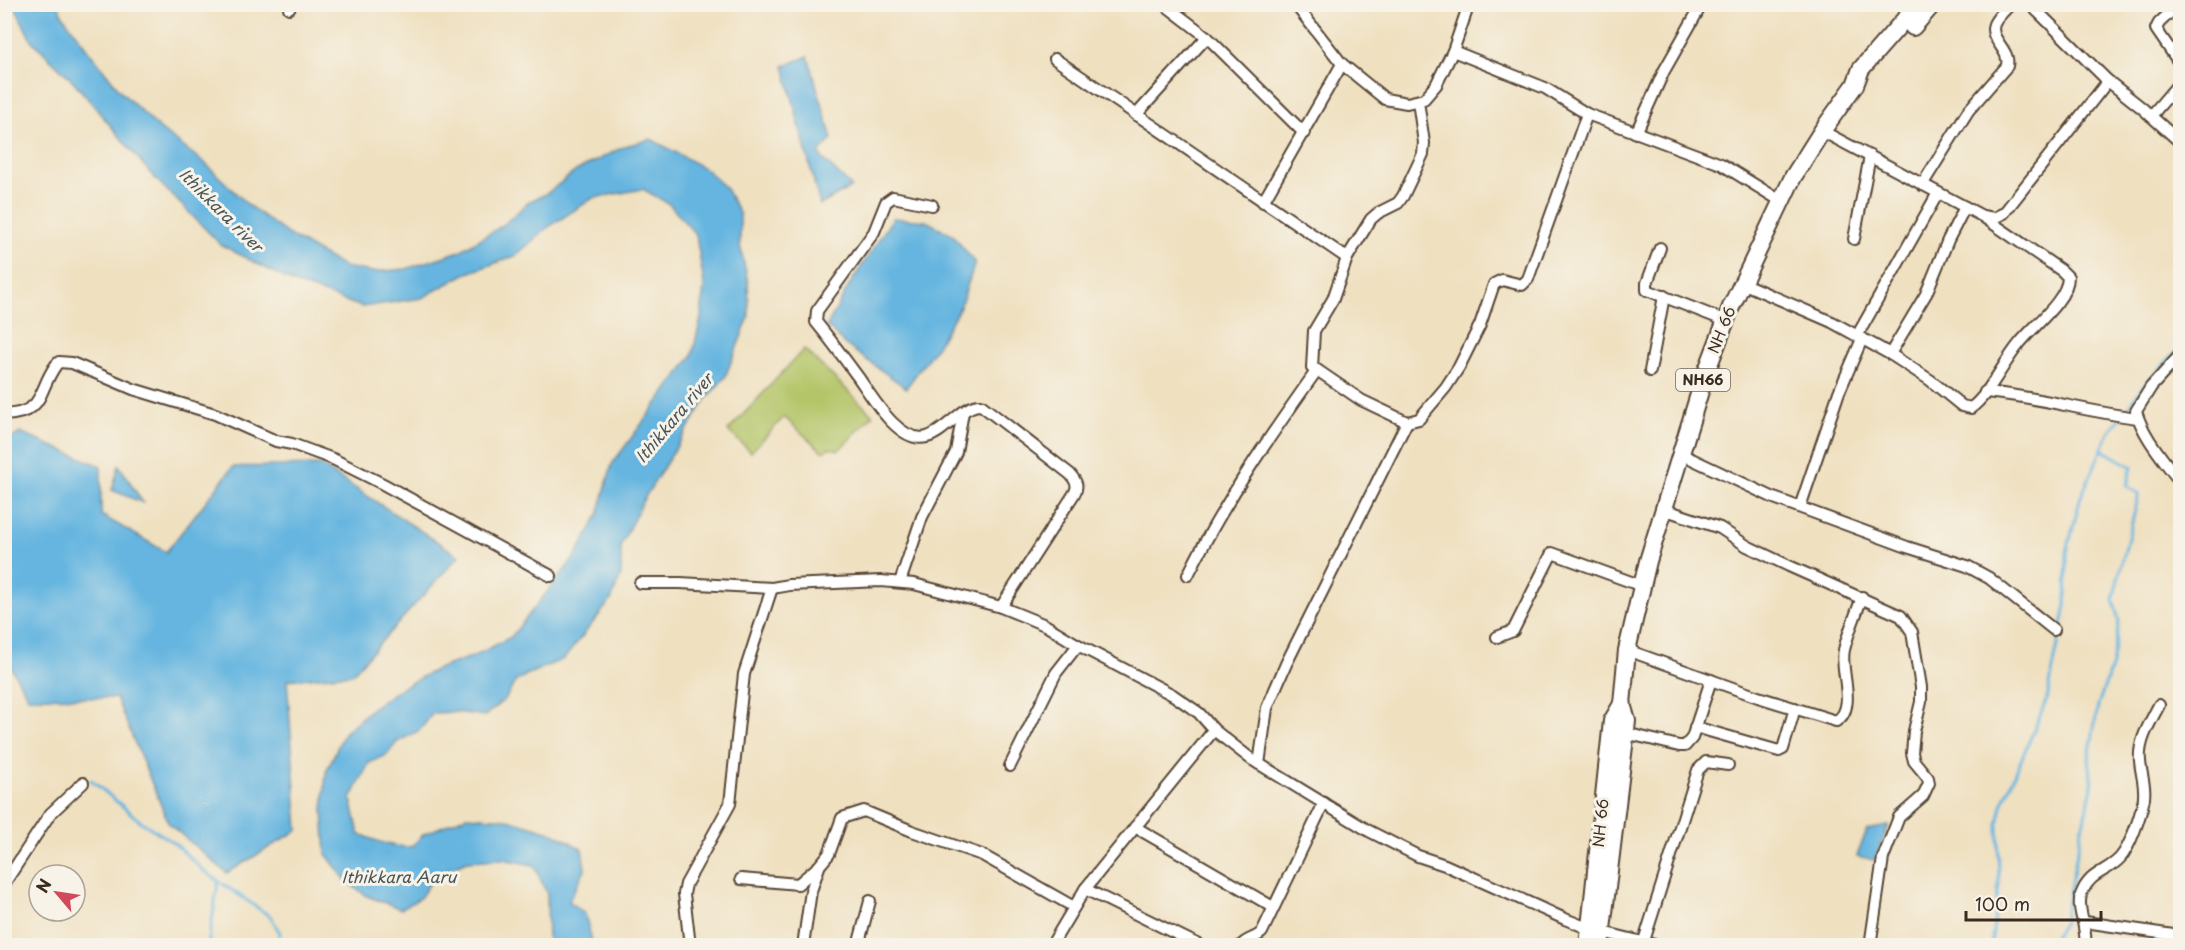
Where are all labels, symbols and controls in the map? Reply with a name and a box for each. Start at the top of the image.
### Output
water label: Ithikkara river [174,162,271,258]
street label: NH 66 [1701,302,1740,356]
water label: Ithikkara river [629,366,719,467]
road number: NH66 [1676,369,1730,391]
street label: NH 66 [1586,797,1614,848]
north arrow [27,863,87,923]
water label: Ithikkara Aaru [342,864,458,888]
text: N [29,874,57,897]
scale bar [1966,884,2101,922]
text: 100 m [1975,890,2030,917]

